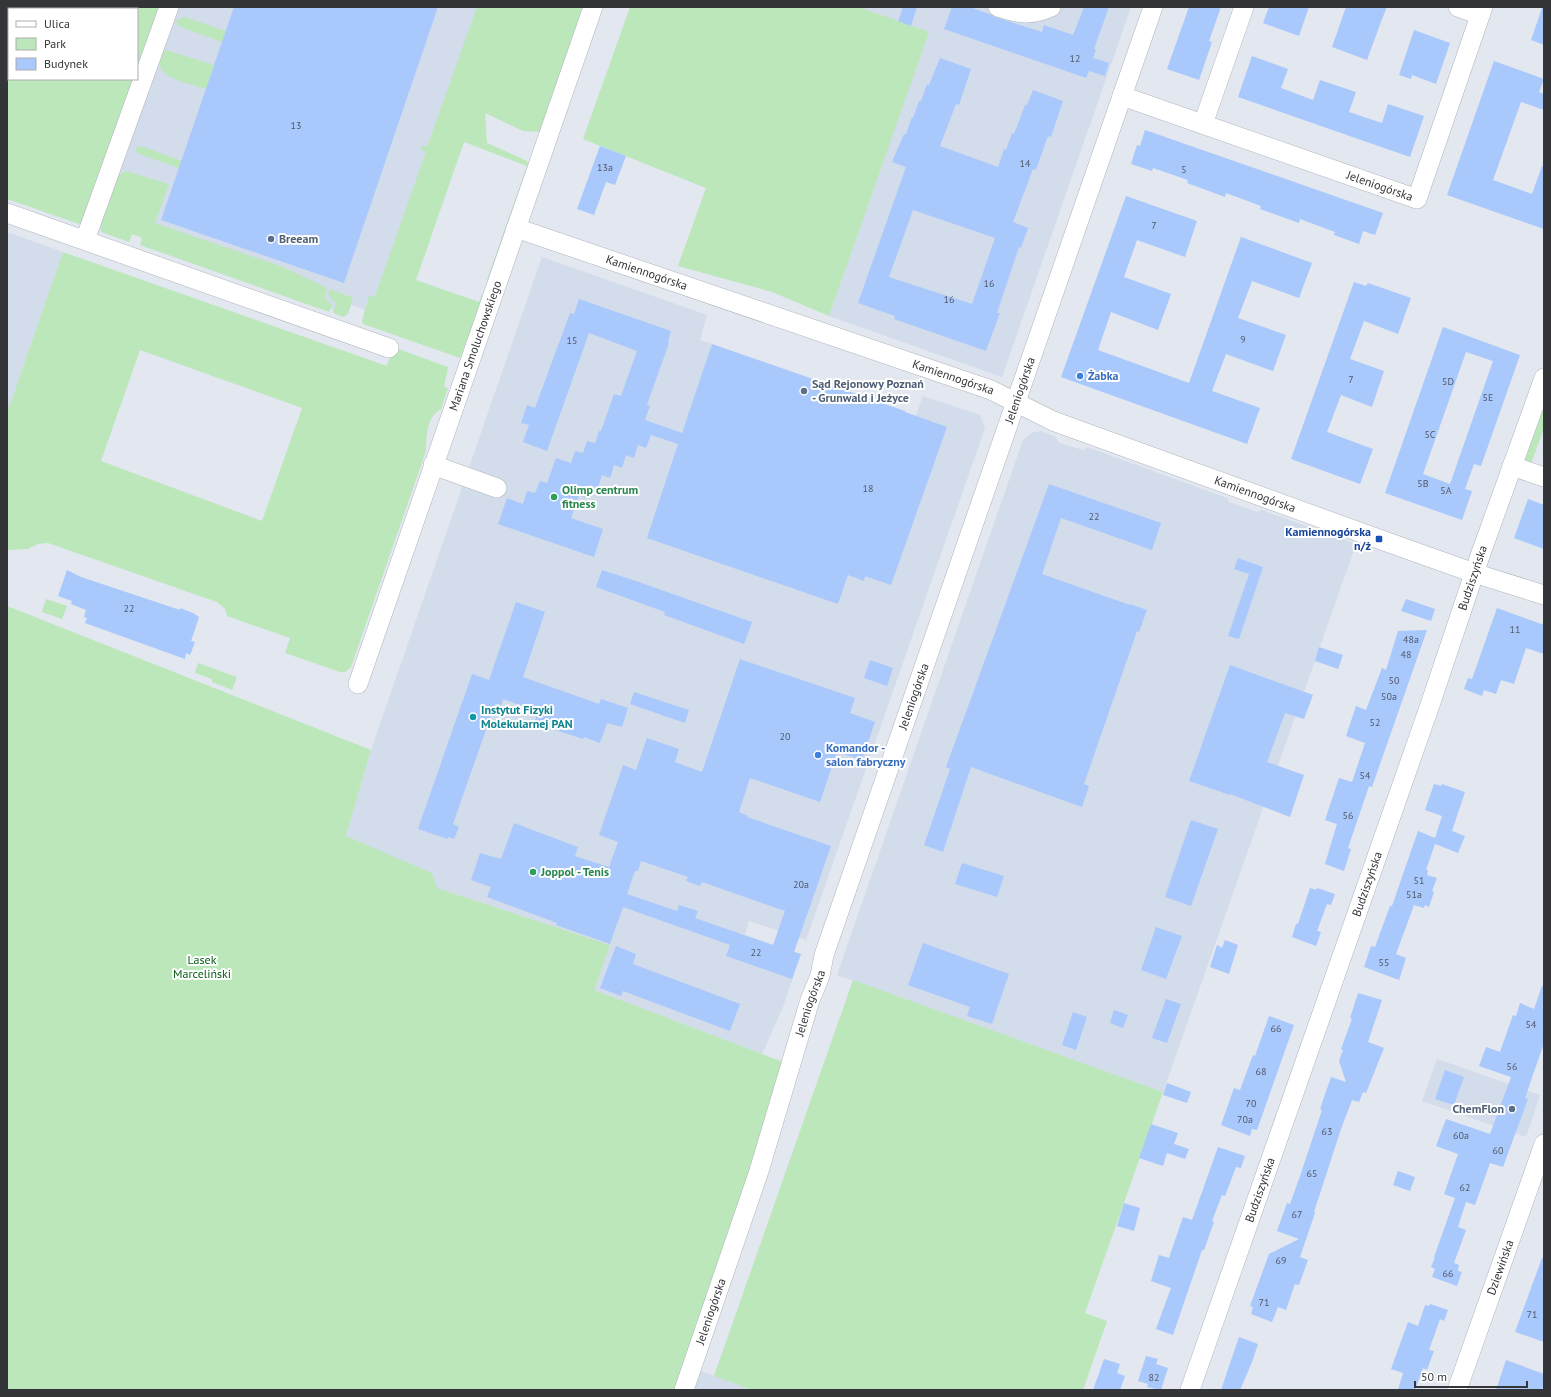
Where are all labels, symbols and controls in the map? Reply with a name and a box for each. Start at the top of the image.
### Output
legend [8,8,138,80]
text: Ulica [44,16,70,31]
text: Park [44,36,66,51]
house number: 12 [1070,52,1080,65]
text: Budynek [44,56,88,71]
house number: 13 [291,119,301,132]
house number: 14 [1020,157,1031,170]
house number: 13a [597,161,613,174]
house number: 5 [1181,163,1187,176]
street label: Jeleniogórska [1344,167,1415,204]
house number: 7 [1151,219,1157,232]
place label: Breeam [279,231,318,246]
marker: Breeam [266,234,276,244]
street label: Kamiennogórska [604,251,690,293]
house number: 16 [984,277,994,290]
street label: Mariana Smoluchowskiego [445,278,504,413]
house number: 16 [944,293,954,306]
house number: 9 [1240,333,1246,346]
house number: 15 [567,334,577,347]
street label: Jeleniogórska [1001,355,1038,426]
street label: Kamiennogórska [911,356,996,398]
place label: Żabka [1088,368,1119,383]
marker: Żabka [1075,371,1085,381]
house number: 7 [1348,373,1354,386]
house number: 5D [1442,375,1454,388]
place label: Sąd Rejonowy Poznań - Grunwald i Jeżyce [812,376,924,405]
marker: Sąd Rejonowy Poznań - Grunwald i Jeżyce [799,386,809,396]
house number: 5E [1483,391,1493,404]
house number: 5C [1424,428,1436,441]
street label: Kamiennogórska [1212,472,1298,515]
house number: 5B [1417,477,1429,490]
place label: Olimp centrum fitness [562,482,638,511]
house number: 18 [863,482,873,495]
house number: 5A [1440,484,1452,497]
marker: Olimp centrum fitness [549,492,559,502]
house number: 22 [1089,510,1099,523]
place label: Kamiennogórska n/ż [1285,524,1371,553]
marker: Kamiennogórska n/ż [1374,534,1384,544]
street label: Budziszyńska [1454,543,1490,612]
house number: 22 [124,602,134,615]
house number: 11 [1510,623,1520,636]
house number: 48a [1403,633,1419,646]
house number: 48 [1401,648,1411,661]
street label: Jeleniogórska [895,661,932,732]
house number: 50 [1389,674,1400,687]
house number: 50a [1381,690,1397,703]
place label: Instytut Fizyki Molekularnej PAN [481,702,573,731]
marker: Instytut Fizyki Molekularnej PAN [468,712,478,722]
house number: 52 [1370,716,1380,729]
house number: 20 [780,730,791,743]
place label: Komandor - salon fabryczny [826,740,906,769]
marker: Komandor - salon fabryczny [813,750,823,760]
house number: 54 [1360,769,1371,782]
house number: 56 [1343,809,1353,822]
street label: Budziszyńska [1348,849,1385,918]
place label: Joppol - Tenis [540,864,609,879]
marker: Joppol - Tenis [528,867,538,877]
house number: 51 [1414,874,1424,887]
house number: 20a [793,878,809,891]
house number: 51a [1406,888,1422,901]
house number: 22 [751,946,761,959]
park label: Lasek Marceliński [173,952,231,981]
house number: 55 [1379,956,1389,969]
street label: Jeleniogórska [791,969,828,1039]
house number: 54 [1526,1018,1537,1031]
house number: 66 [1271,1022,1281,1035]
house number: 56 [1507,1060,1517,1073]
house number: 68 [1256,1065,1266,1078]
house number: 70 [1246,1097,1257,1110]
place label: ChemFlon [1452,1101,1504,1116]
marker: ChemFlon [1507,1104,1517,1114]
house number: 70a [1237,1113,1253,1126]
house number: 63 [1322,1125,1332,1138]
house number: 60a [1453,1129,1469,1142]
house number: 60 [1493,1144,1504,1157]
street label: Budziszyńska [1241,1155,1278,1224]
house number: 65 [1307,1167,1317,1180]
house number: 62 [1460,1181,1470,1194]
house number: 67 [1292,1208,1302,1221]
street label: Dziewińska [1483,1238,1517,1297]
house number: 69 [1276,1254,1286,1267]
house number: 66 [1443,1267,1453,1280]
street label: Jeleniogórska [692,1276,729,1347]
house number: 71 [1259,1296,1269,1309]
house number: 71 [1527,1308,1537,1321]
scale bar [1415,1363,1527,1389]
text: 50 m [1421,1369,1447,1384]
house number: 82 [1149,1371,1159,1384]

